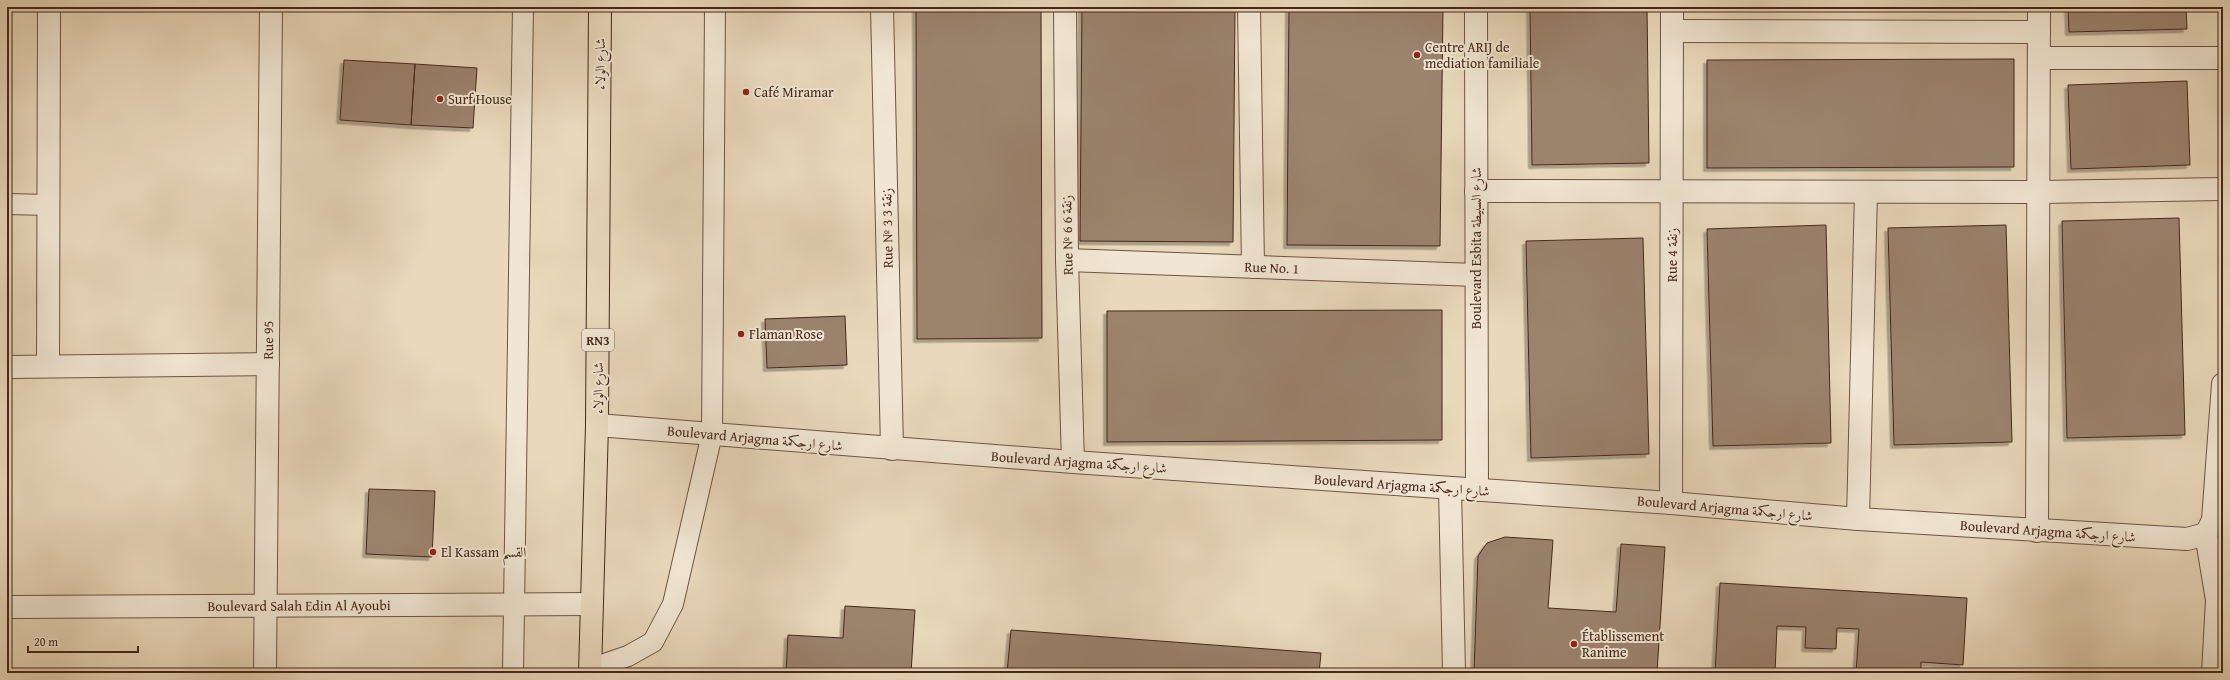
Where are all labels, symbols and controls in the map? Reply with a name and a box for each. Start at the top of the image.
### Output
place label: Centre ARIJ de mediation familiale [1425,37,1540,73]
street label: شارع الولاء [590,38,612,90]
marker: Centre ARIJ de mediation familiale [1412,50,1422,60]
place label: Café Miramar [754,82,834,102]
marker: Café Miramar [741,87,751,97]
place label: Surf House [448,89,512,109]
marker: Surf House [435,94,445,104]
street label: Boulevard Esbita شارع السبيطة [1466,167,1488,329]
street label: Rue № 3 زنقة 3 [876,188,898,268]
street label: Rue № 6 زنقة 6 [1056,195,1078,275]
street label: Rue 4 زنقة [1662,228,1682,282]
street label: Rue No. 1 [1244,257,1300,279]
street label: Rue 95 [258,321,278,360]
place label: Flaman Rose [749,324,823,344]
road number: RN3 [582,329,614,351]
marker: Flaman Rose [736,329,746,339]
street label: شارع الولاء [588,362,610,414]
street label: Boulevard Arjagma شارع ارجكمة [666,420,844,458]
street label: Boulevard Arjagma شارع ارجكمة [990,446,1168,480]
street label: Boulevard Arjagma شارع ارجكمة [1313,469,1491,503]
street label: Boulevard Arjagma شارع ارجكمة [1636,490,1814,528]
street label: Boulevard Arjagma شارع ارجكمة [1959,515,2137,549]
place label: El Kassam القسم [441,542,526,566]
marker: El Kassam القسم [428,547,438,557]
street label: Boulevard Salah Edin Al Ayoubi [207,595,391,616]
place label: Établissement Ranime [1582,626,1664,662]
scale bar [28,628,138,654]
text: 20 m [34,633,58,650]
marker: Établissement Ranime [1569,639,1579,649]

